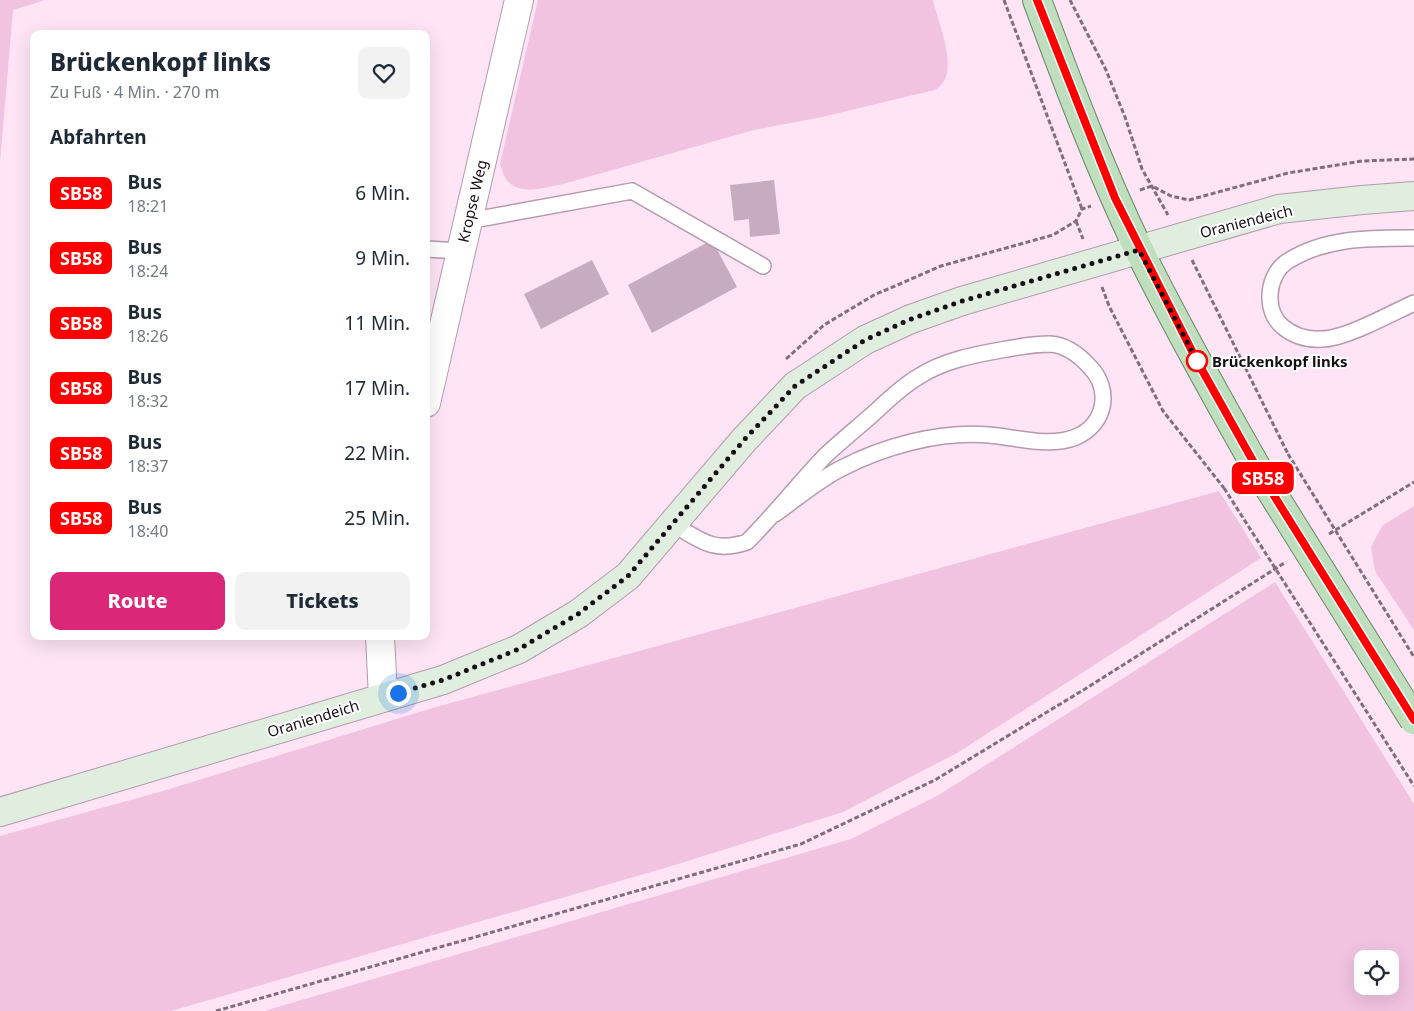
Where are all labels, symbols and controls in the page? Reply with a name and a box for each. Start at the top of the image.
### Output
text: Brückenkopf links [50,45,271,78]
button: heart [358,47,410,99]
text: Zu Fuß · 4 Min. · 270 m [50,81,219,103]
text: Abfahrten [50,124,147,150]
street label: Kropse Weg [453,158,491,244]
text: Bus [127,169,162,195]
text: 6 Min. [355,180,410,206]
text: SB58 [60,181,102,205]
text: 18:21 [127,195,168,217]
street label: Oraniendeich [1198,200,1294,242]
text: Bus [127,234,162,260]
text: 9 Min. [355,245,410,271]
text: SB58 [60,246,102,270]
text: 18:24 [127,260,168,282]
text: Bus [127,299,162,325]
text: 11 Min. [344,310,410,336]
text: SB58 [60,311,102,335]
text: 18:26 [127,325,168,347]
marker: Brückenkopf links [1186,350,1208,372]
place label: Brückenkopf links [1212,351,1348,371]
text: Bus [127,364,162,390]
text: 17 Min. [344,375,410,401]
text: SB58 [60,376,102,400]
text: 18:32 [127,390,168,412]
text: Bus [127,429,162,455]
text: 22 Min. [344,440,410,466]
text: SB58 [60,441,102,465]
text: 18:37 [127,455,168,477]
line badge: SB58 [1228,462,1298,494]
text: SB58 [1242,466,1284,490]
text: Bus [127,494,162,520]
text: 25 Min. [344,505,410,531]
text: SB58 [60,506,102,530]
text: 18:40 [127,520,168,542]
button: Route [50,572,225,630]
button: Tickets [235,572,410,630]
your location [386,681,411,706]
street label: Oraniendeich [265,695,361,741]
map controls [1354,950,1399,995]
button: locate [1354,950,1399,995]

